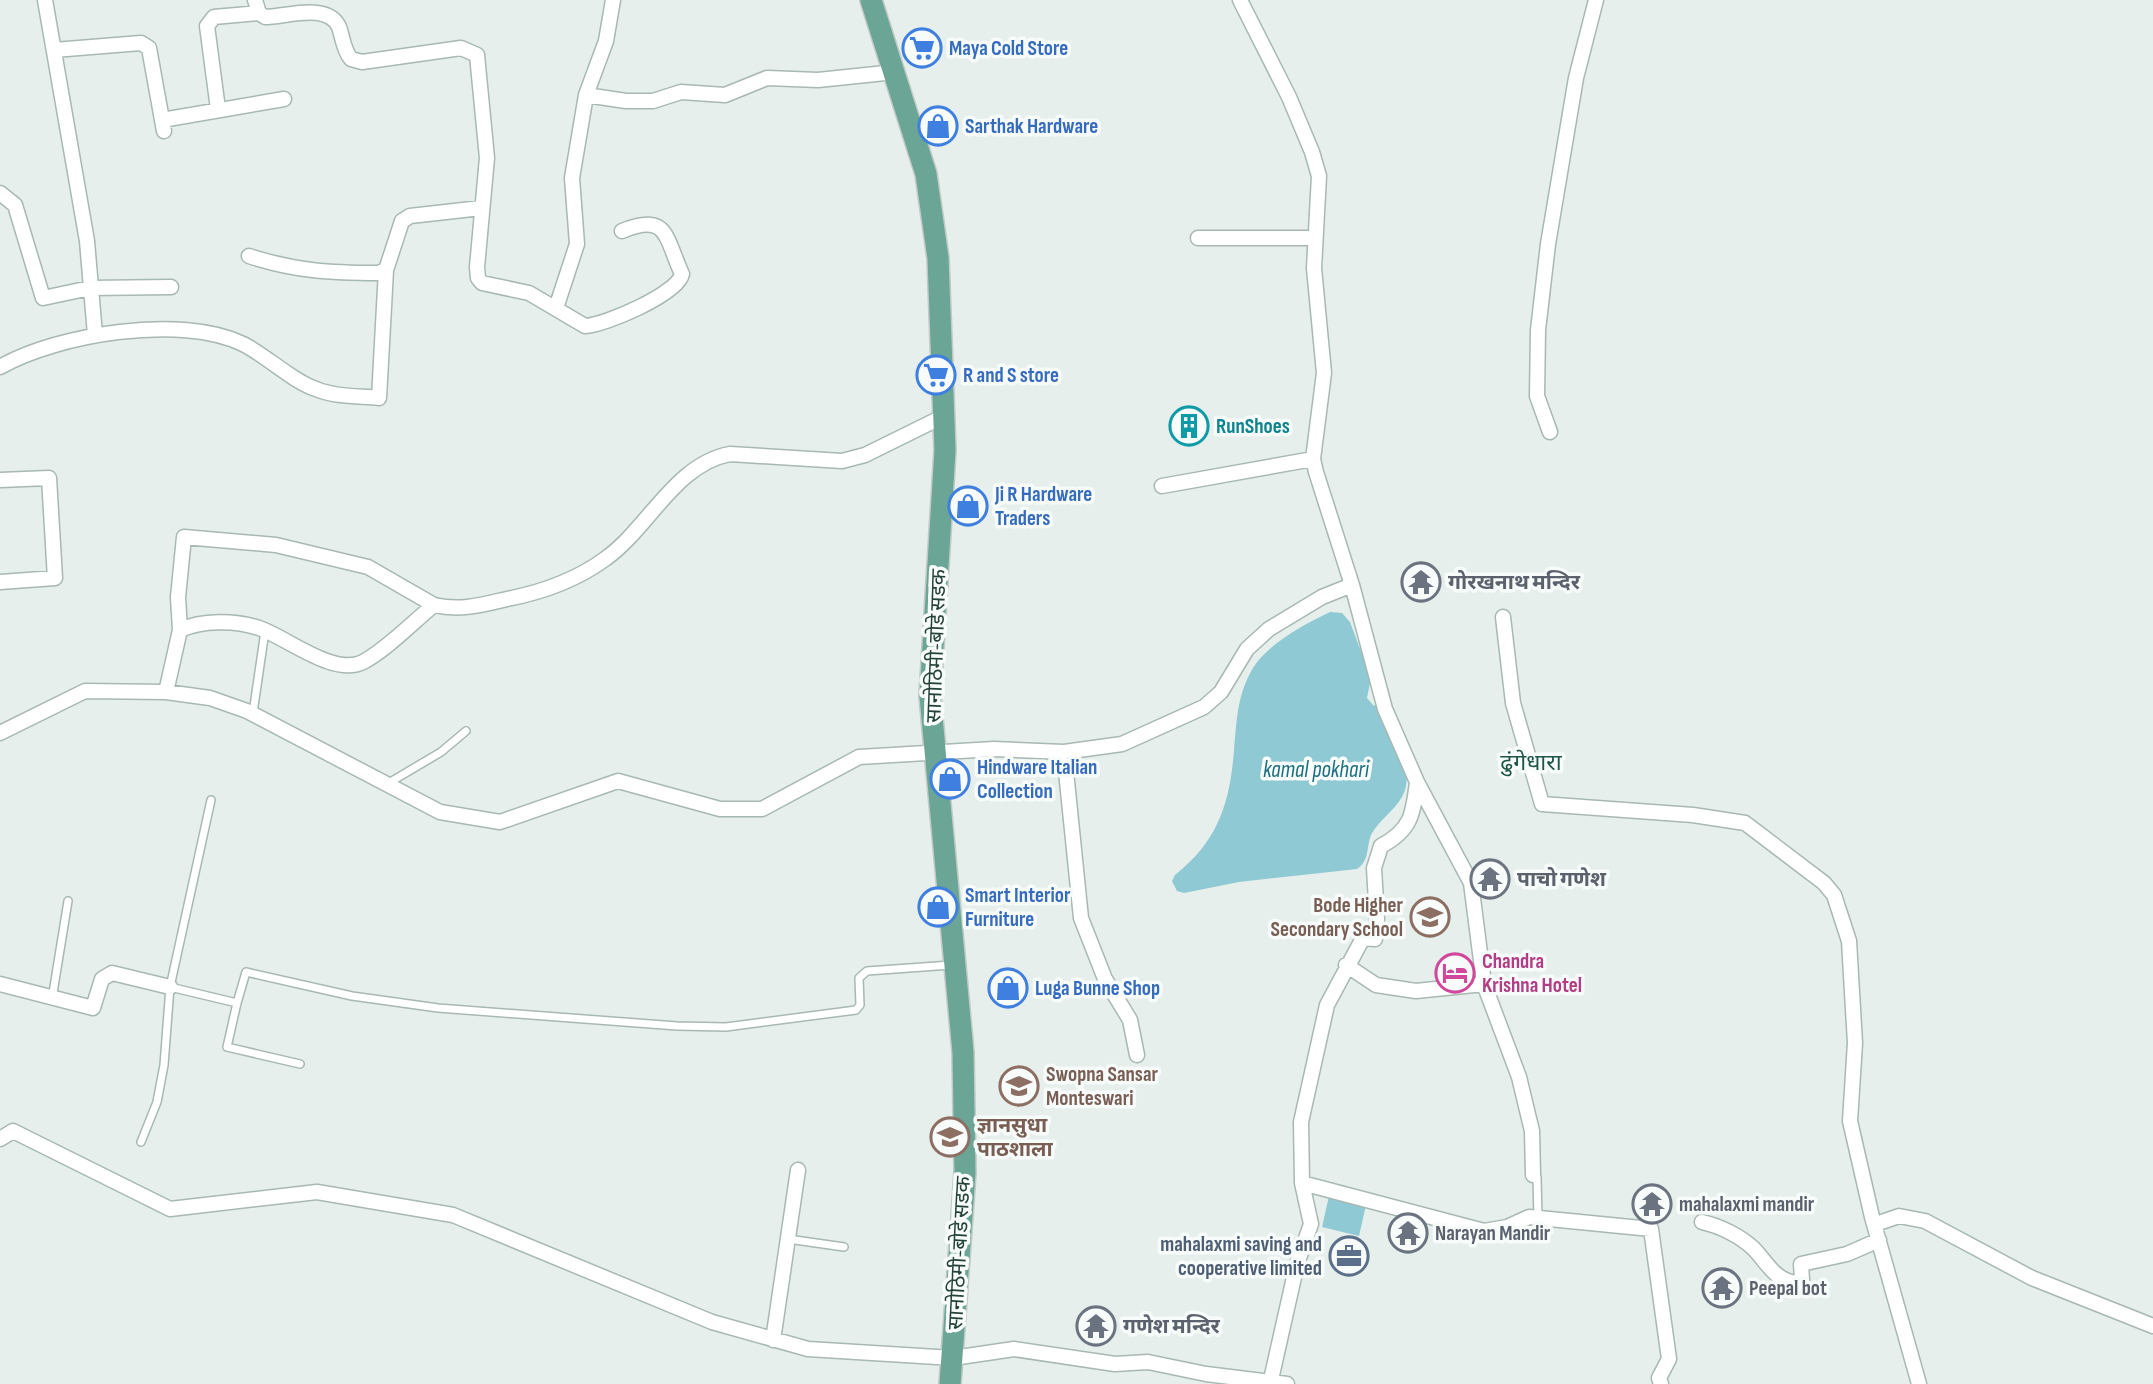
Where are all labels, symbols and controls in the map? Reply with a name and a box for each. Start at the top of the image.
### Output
supermarket icon: Maya Cold Store [901,27,943,69]
place label: Maya Cold Store [949,36,1068,61]
shop icon: Sarthak Hardware [917,105,959,147]
place label: Sarthak Hardware [965,114,1098,139]
supermarket icon: R and S store [915,354,957,396]
place label: R and S store [963,363,1059,388]
building icon: RunShoes [1168,405,1210,447]
place label: RunShoes [1216,414,1290,439]
place label: Ji R Hardware Traders [994,482,1092,531]
shop icon: Ji R Hardware Traders [947,485,989,527]
temple icon: गोरखनाथ मन्दिर [1400,561,1442,603]
street label: सानोठिमी-बोडे सडक [921,568,952,723]
place label: गोरखनाथ मन्दिर [1448,570,1581,595]
district label: ढुंगेधारा [1500,749,1563,777]
place label: Hindware Italian Collection [977,755,1097,804]
water label: kamal pokhari [1263,756,1370,784]
shop icon: Hindware Italian Collection [929,758,971,800]
temple icon: पाचो गणेश [1469,858,1511,900]
place label: पाचो गणेश [1517,867,1607,892]
place label: Smart Interior Furniture [965,883,1071,932]
shop icon: Smart Interior Furniture [917,886,959,928]
place label: Bode Higher Secondary School [1271,893,1403,942]
school or university icon: Bode Higher Secondary School [1409,896,1451,938]
place label: Chandra Krishna Hotel [1482,949,1582,998]
hotel icon: Chandra Krishna Hotel [1434,952,1476,994]
shop icon: Luga Bunne Shop [987,967,1029,1009]
place label: Luga Bunne Shop [1035,976,1160,1001]
place label: Swopna Sansar Monteswari [1046,1062,1159,1111]
school or university icon: Swopna Sansar Monteswari [998,1065,1040,1107]
place label: ज्ञानसुधा पाठशाला [977,1113,1054,1162]
school or university icon: ज्ञानसुधा पाठशाला [929,1116,971,1158]
street label: सानोठिमी-बोडे सडक [943,1175,976,1330]
temple icon: mahalaxmi mandir [1631,1183,1673,1225]
place label: mahalaxmi mandir [1679,1192,1815,1217]
temple icon: Narayan Mandir [1387,1212,1429,1254]
place label: Narayan Mandir [1435,1221,1551,1246]
place label: mahalaxmi saving and cooperative limited [1160,1232,1322,1281]
office icon: mahalaxmi saving and cooperative limited [1328,1235,1370,1277]
temple icon: Peepal bot [1701,1267,1743,1309]
place label: Peepal bot [1749,1276,1827,1301]
temple icon: गणेश मन्दिर [1075,1305,1117,1347]
place label: गणेश मन्दिर [1123,1314,1221,1339]

